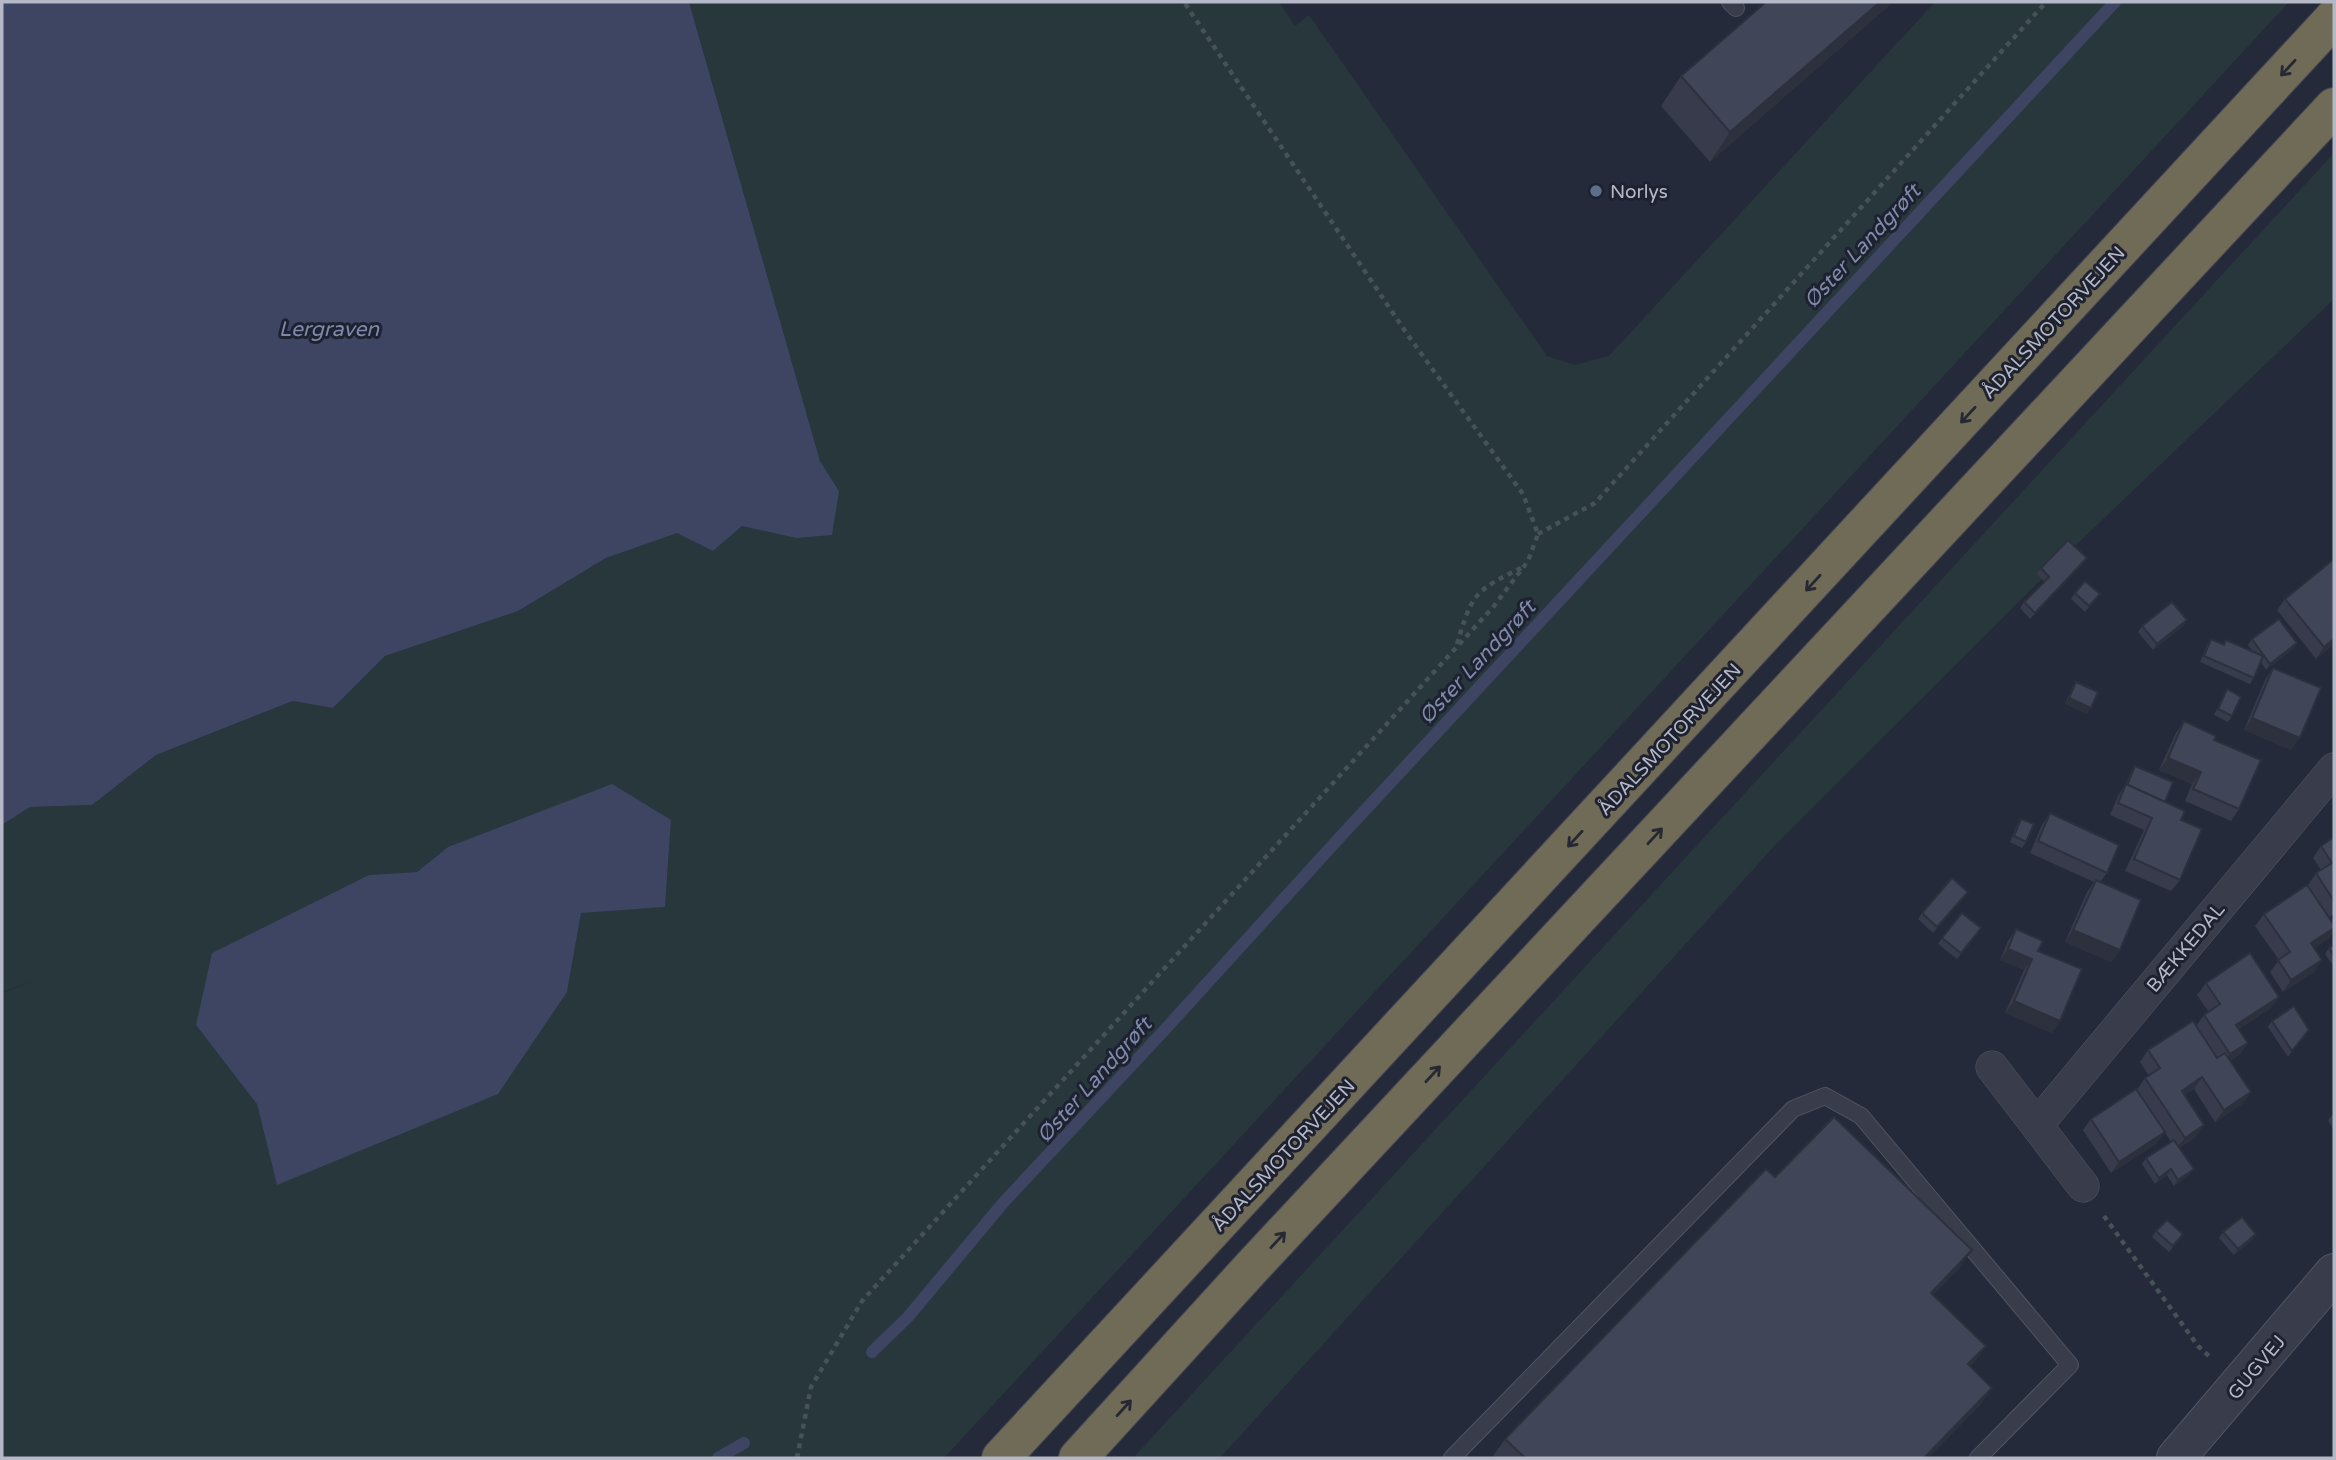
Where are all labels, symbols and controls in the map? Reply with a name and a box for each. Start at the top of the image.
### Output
one-way arrow [2280,59,2296,77]
water label: Øster Landgrøft [1799,178,1927,313]
place label: Norlys [1610,181,1668,203]
marker: Norlys [1588,183,1604,199]
street label: ÅDALSMOTORVEJEN [1977,241,2130,403]
water label: Lergraven [279,317,380,342]
one-way arrow [1959,406,1976,423]
one-way arrow [1805,574,1822,591]
water label: Øster Landgrøft [1414,594,1542,729]
street label: ÅDALSMOTORVEJEN [1593,658,1746,820]
one-way arrow [1647,828,1664,845]
one-way arrow [1567,830,1584,847]
street label: BÆKKEDAL [2142,899,2229,997]
water label: Øster Landgrøft [1032,1011,1158,1148]
one-way arrow [1425,1065,1441,1083]
street label: ÅDALSMOTORVEJEN [1207,1074,1360,1236]
one-way arrow [1269,1232,1286,1249]
street label: GUGVEJ [2223,1331,2290,1404]
one-way arrow [1116,1399,1132,1417]

